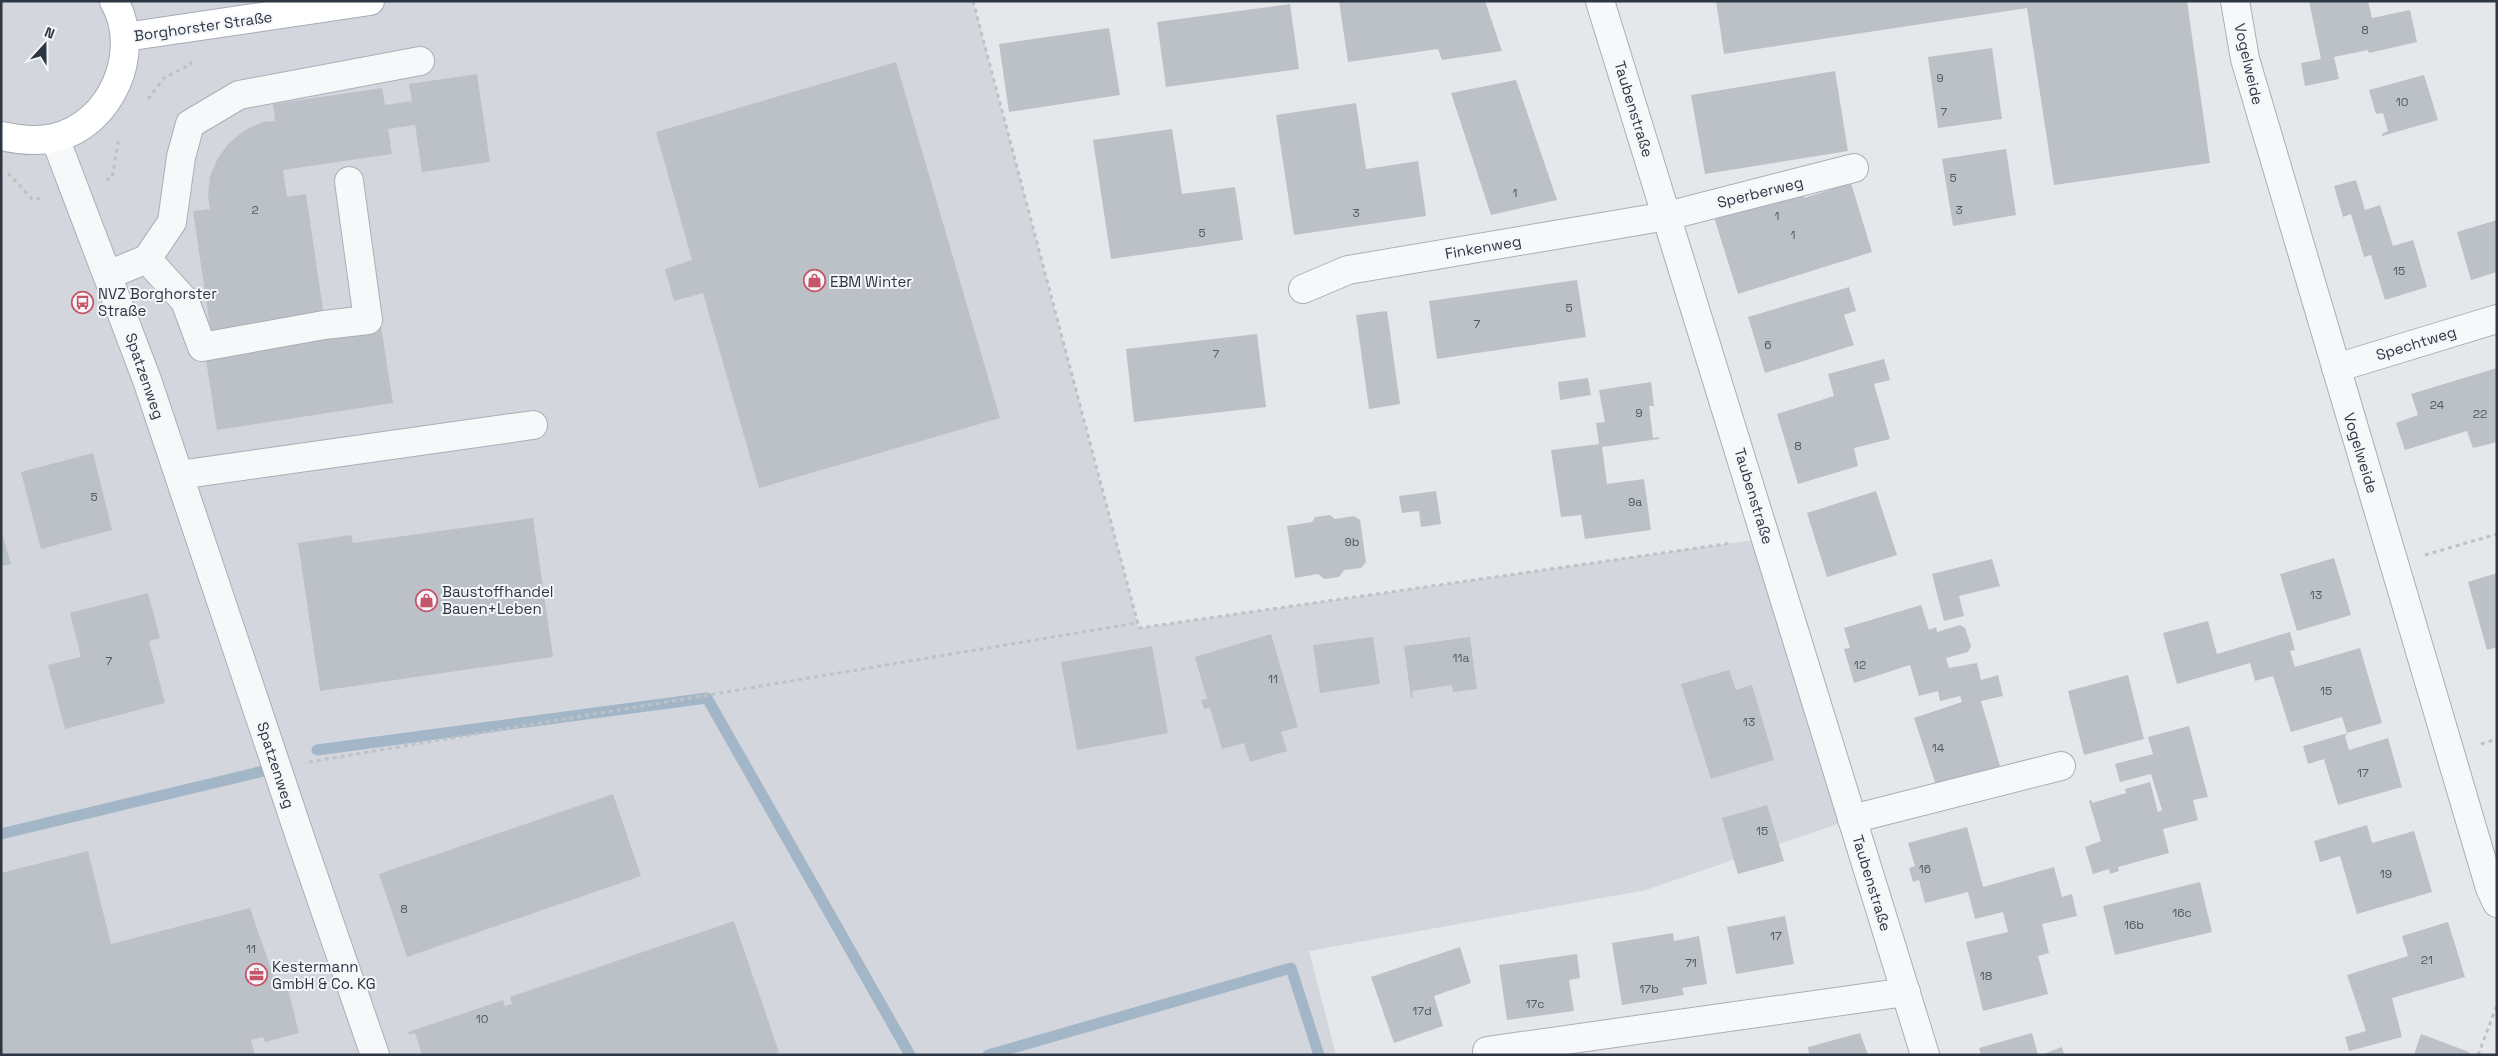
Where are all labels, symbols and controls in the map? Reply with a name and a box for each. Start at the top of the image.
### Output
street label: Borghorster Straße [133,7,273,45]
north arrow [20,20,70,70]
street label: Vogelweide [2230,21,2268,107]
house number: 8 [2361,22,2369,38]
text: N [42,23,57,43]
street label: Taubenstraße [1610,58,1658,160]
house number: 9 [1936,70,1944,86]
house number: 10 [2396,94,2408,110]
house number: 7 [1941,104,1948,120]
house number: 5 [1949,170,1957,186]
street label: Sperberweg [1715,172,1805,212]
house number: 1 [1512,185,1518,201]
house number: 2 [251,202,259,218]
house number: 3 [1955,202,1963,218]
house number: 3 [1352,205,1360,221]
house number: 1 [1774,208,1780,224]
house number: 5 [1198,225,1206,241]
house number: 1 [1790,227,1796,243]
street label: Finkenweg [1443,231,1523,263]
house number: 15 [2393,263,2405,279]
shop icon: EBM Winter [802,269,826,293]
place label: EBM Winter [830,272,912,291]
place label: NVZ Borghorster Straße [98,284,217,320]
bus stop icon: NVZ Borghorster Straße [70,290,94,314]
house number: 5 [1565,300,1573,316]
house number: 7 [1474,316,1481,332]
street label: Spechtweg [2374,322,2458,364]
street label: Spatzenweg [121,330,169,422]
house number: 6 [1764,337,1772,353]
house number: 7 [1213,346,1220,362]
house number: 24 [2430,397,2445,413]
house number: 9 [1635,405,1643,421]
house number: 22 [2473,406,2487,422]
street label: Vogelweide [2340,410,2382,496]
house number: 8 [1794,438,1802,454]
street label: Taubenstraße [1730,445,1778,547]
house number: 5 [90,489,98,505]
house number: 9a [1628,494,1642,510]
house number: 9b [1344,534,1360,550]
place label: Baustoffhandel Bauen+Leben [442,582,554,618]
house number: 13 [2310,587,2322,603]
shop icon: Baustoffhandel Bauen+Leben [414,588,438,612]
house number: 11a [1453,650,1470,666]
house number: 7 [106,653,113,669]
house number: 12 [1854,657,1866,673]
house number: 11 [1268,671,1278,687]
house number: 15 [2320,683,2332,699]
house number: 13 [1743,714,1755,730]
street label: Spatzenweg [253,719,299,811]
house number: 14 [1932,740,1945,756]
house number: 17 [2357,765,2369,781]
house number: 15 [1756,823,1768,839]
street label: Taubenstraße [1848,832,1896,934]
house number: 16 [1919,861,1931,877]
house number: 19 [2380,866,2392,882]
house number: 8 [400,901,408,917]
house number: 16c [2172,905,2192,921]
house number: 16b [2124,917,2144,933]
house number: 17 [1770,928,1782,944]
house number: 11 [246,941,256,957]
house number: 21 [2421,952,2433,968]
house number: 71 [1685,955,1697,971]
place label: Kestermann GmbH & Co. KG [272,957,376,993]
office icon: Kestermann GmbH & Co. KG [244,963,268,987]
house number: 18 [1980,968,1992,984]
house number: 17b [1639,981,1659,997]
house number: 17c [1526,996,1544,1012]
house number: 17d [1412,1003,1432,1019]
house number: 10 [476,1011,488,1027]

